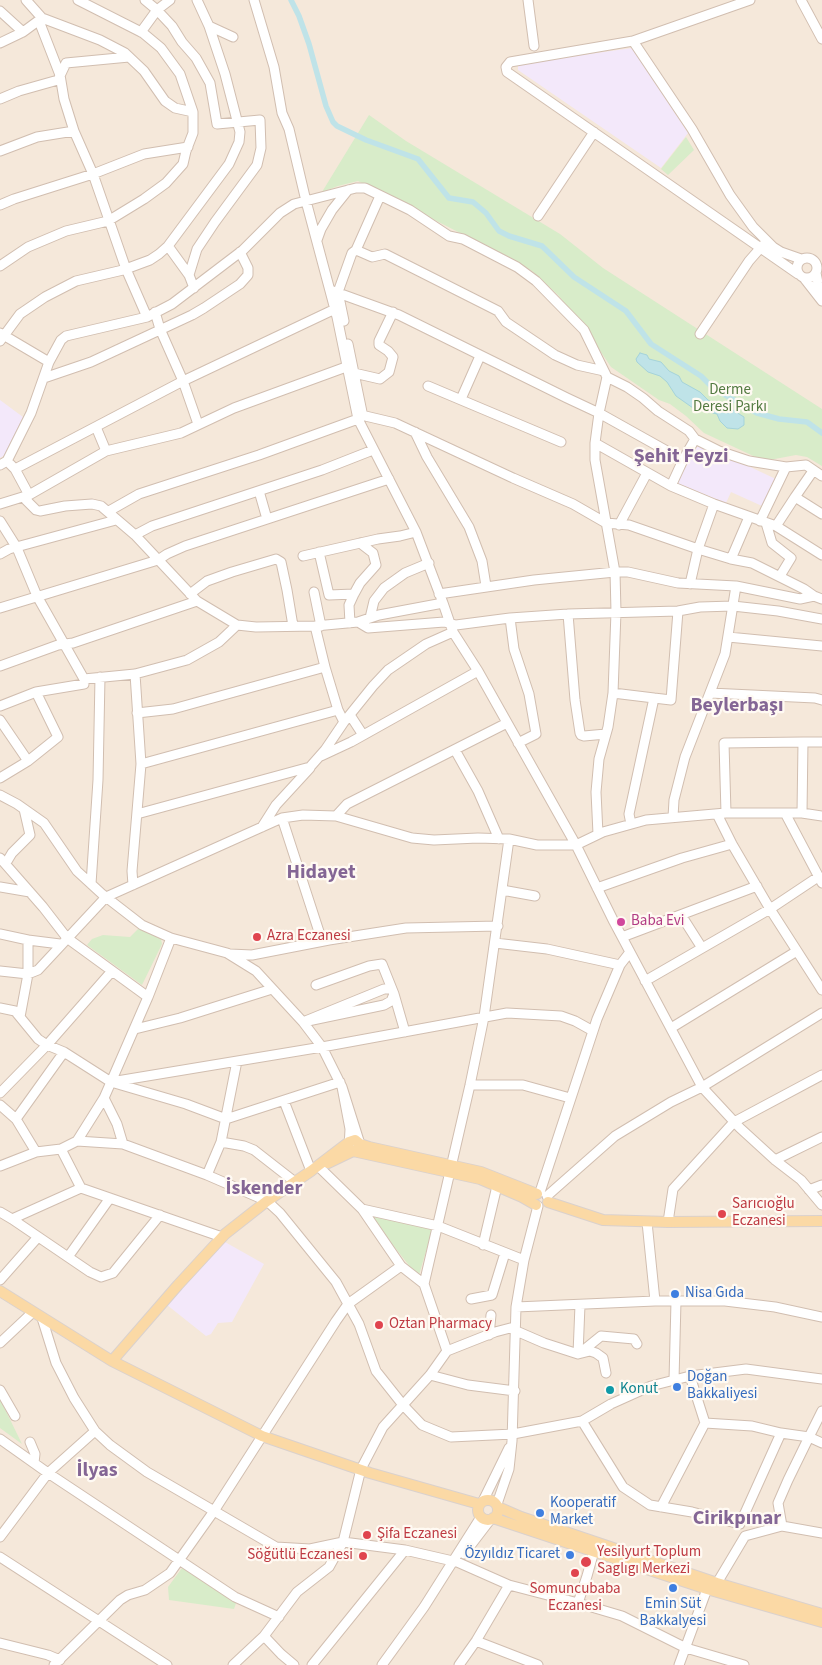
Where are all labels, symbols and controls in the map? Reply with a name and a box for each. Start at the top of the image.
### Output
park label: Derme Deresi Parkı [693,382,767,417]
district label: Şehit Feyzi [633,446,729,470]
district label: Beylerbaşı [691,695,783,719]
district label: Hidayet [286,862,356,886]
place label: Baba Evi [631,913,684,931]
marker: Baba Evi [615,916,627,928]
place label: Azra Eczanesi [267,928,351,946]
marker: Azra Eczanesi [251,931,263,943]
district label: İskender [226,1178,302,1202]
place label: Sarıcıoğlu Eczanesi [732,1196,795,1231]
marker: Sarıcıoğlu Eczanesi [716,1208,728,1220]
place label: Nisa Gıda [685,1285,744,1303]
marker: Nisa Gıda [669,1288,681,1300]
place label: Oztan Pharmacy [389,1316,492,1334]
marker: Oztan Pharmacy [373,1319,385,1331]
place label: Doğan Bakkaliyesi [687,1369,758,1404]
place label: Konut [620,1381,658,1399]
marker: Doğan Bakkaliyesi [671,1381,683,1393]
marker: Konut [604,1384,616,1396]
district label: İlyas [76,1460,118,1484]
place label: Kooperatif Market [550,1495,616,1530]
marker: Kooperatif Market [534,1507,546,1519]
district label: Cirikpınar [693,1508,781,1532]
place label: Şifa Eczanesi [377,1526,457,1544]
marker: Şifa Eczanesi [361,1529,373,1541]
place label: Yesilyurt Toplum Saglıgı Merkezi [597,1544,701,1579]
place label: Özyıldız Ticaret [464,1546,560,1564]
place label: Söğütlü Eczanesi [247,1547,353,1565]
marker: Özyıldız Ticaret [564,1549,576,1561]
marker: Söğütlü Eczanesi [357,1550,369,1562]
marker: Yesilyurt Toplum Saglıgı Merkezi [579,1555,593,1569]
marker: Somuncubaba Eczanesi [569,1567,581,1579]
place label: Somuncubaba Eczanesi [529,1581,621,1616]
marker: Emin Süt Bakkalyesi [667,1582,679,1594]
place label: Emin Süt Bakkalyesi [640,1596,706,1631]

